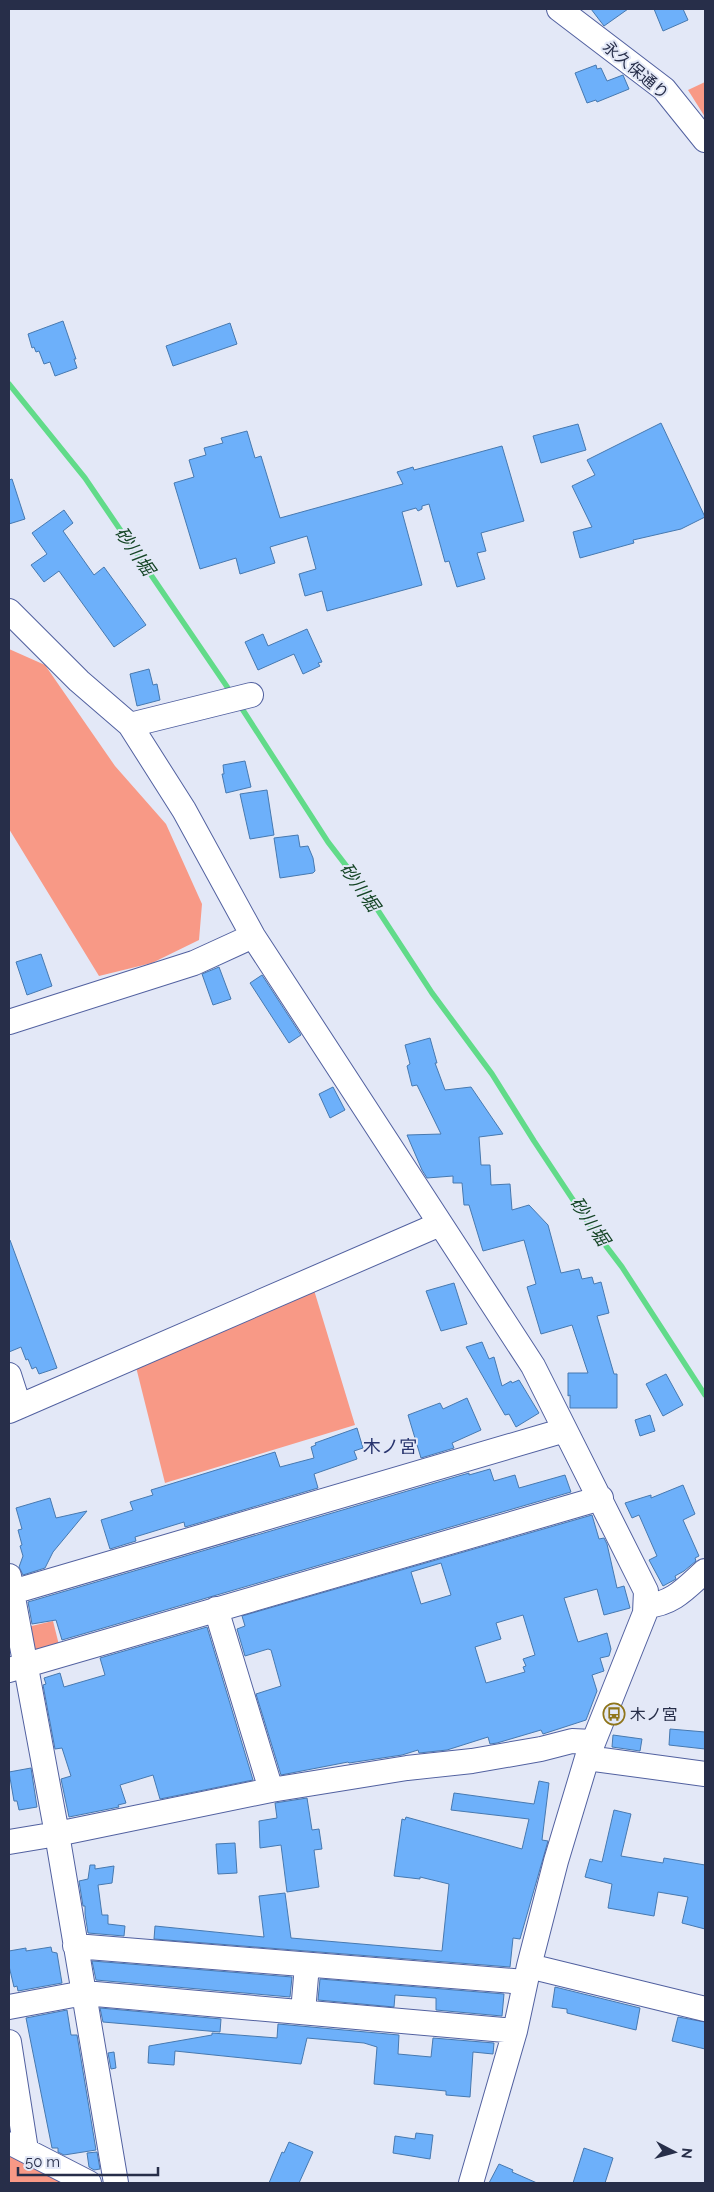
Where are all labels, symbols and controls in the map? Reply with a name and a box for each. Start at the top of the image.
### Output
street label: 永久保通り [599,37,673,103]
water label: 砂川堀 [111,523,161,582]
water label: 砂川堀 [336,859,386,918]
water label: 砂川堀 [566,1193,615,1252]
district label: 木ノ宮 [363,1436,417,1457]
bus stop icon: 木ノ宮 [602,1702,626,1726]
place label: 木ノ宮 [630,1705,678,1724]
north arrow [649,2127,699,2177]
scale bar [18,2144,158,2176]
text: N [678,2147,695,2160]
text: 50 m [25,2153,60,2171]

